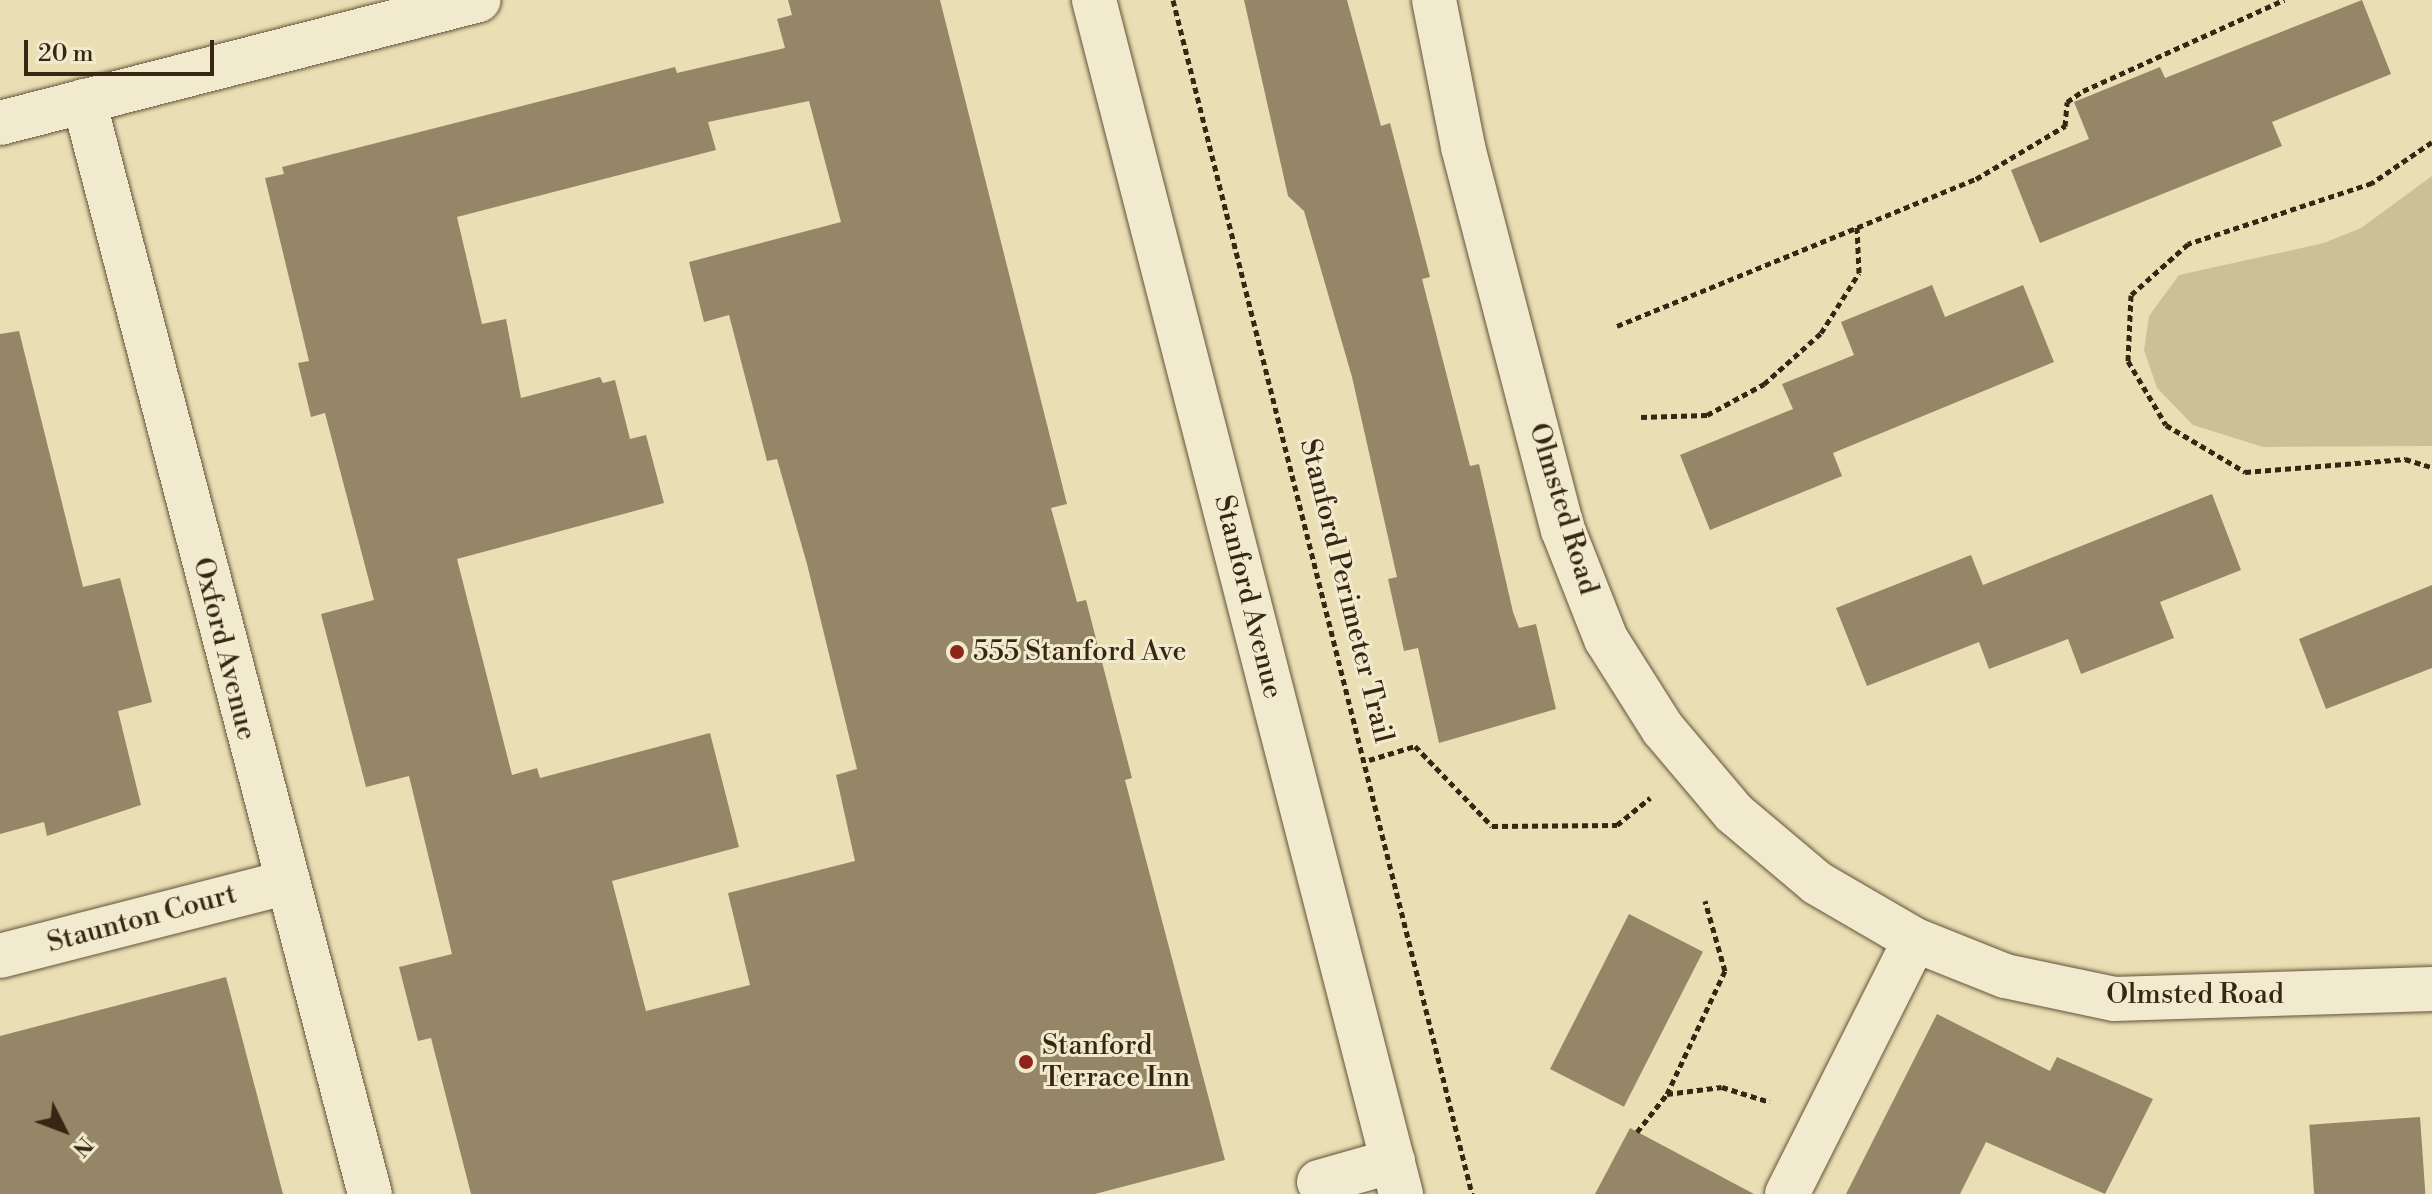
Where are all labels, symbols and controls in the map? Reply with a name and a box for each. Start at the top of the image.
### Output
scale bar [28,24,218,74]
text: 20 m [38,39,94,69]
street label: Olmsted Road [1521,419,1605,599]
street label: Stanford Perimeter Trail [1292,436,1400,746]
street label: Stanford Avenue [1206,492,1290,702]
street label: Oxford Avenue [185,554,263,744]
place label: 555 Stanford Ave [973,635,1187,669]
marker: 555 Stanford Ave [948,643,966,661]
street label: Staunton Court [44,878,240,960]
street label: Olmsted Road [2106,978,2284,1012]
place label: Stanford Terrace Inn [1042,1029,1190,1095]
marker: Stanford Terrace Inn [1017,1053,1035,1071]
north arrow [24,1090,104,1170]
text: N [66,1131,98,1162]

